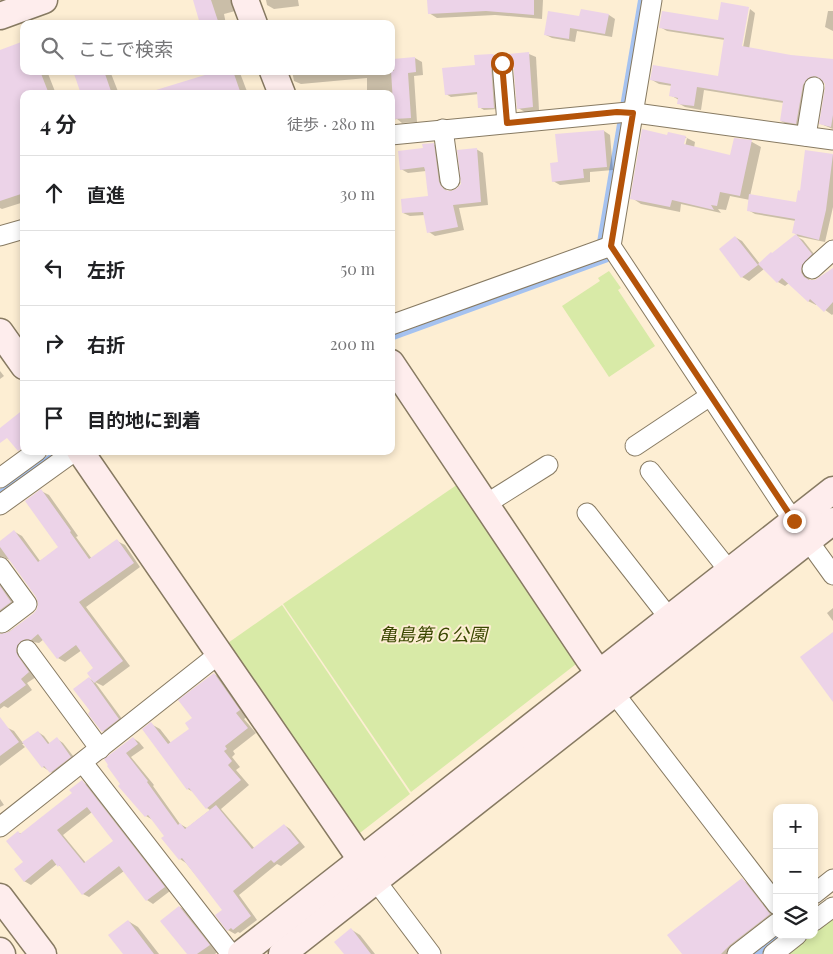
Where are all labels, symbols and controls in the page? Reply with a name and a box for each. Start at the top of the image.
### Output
search box [20,20,395,75]
icon: search [38,34,66,62]
text: ここで検索 [78,35,173,61]
route start [491,52,514,75]
text: 4 分 [40,109,77,137]
text: 徒歩 · 280 m [287,113,375,134]
icon: ahead [40,179,68,207]
text: 直進 [87,181,125,207]
text: 30 m [340,183,375,204]
icon: left [40,254,68,282]
text: 左折 [87,256,125,282]
text: 50 m [341,258,375,279]
icon: right [40,329,68,357]
text: 右折 [87,331,125,357]
text: 200 m [330,333,375,354]
icon: arrive [40,404,68,432]
text: 目的地に到着 [87,406,201,432]
route end [783,510,806,533]
park label: 亀島第６公園 [379,622,490,646]
map controls [773,804,818,939]
button: + [773,804,818,849]
button: − [773,849,818,894]
button: layers [773,894,818,939]

